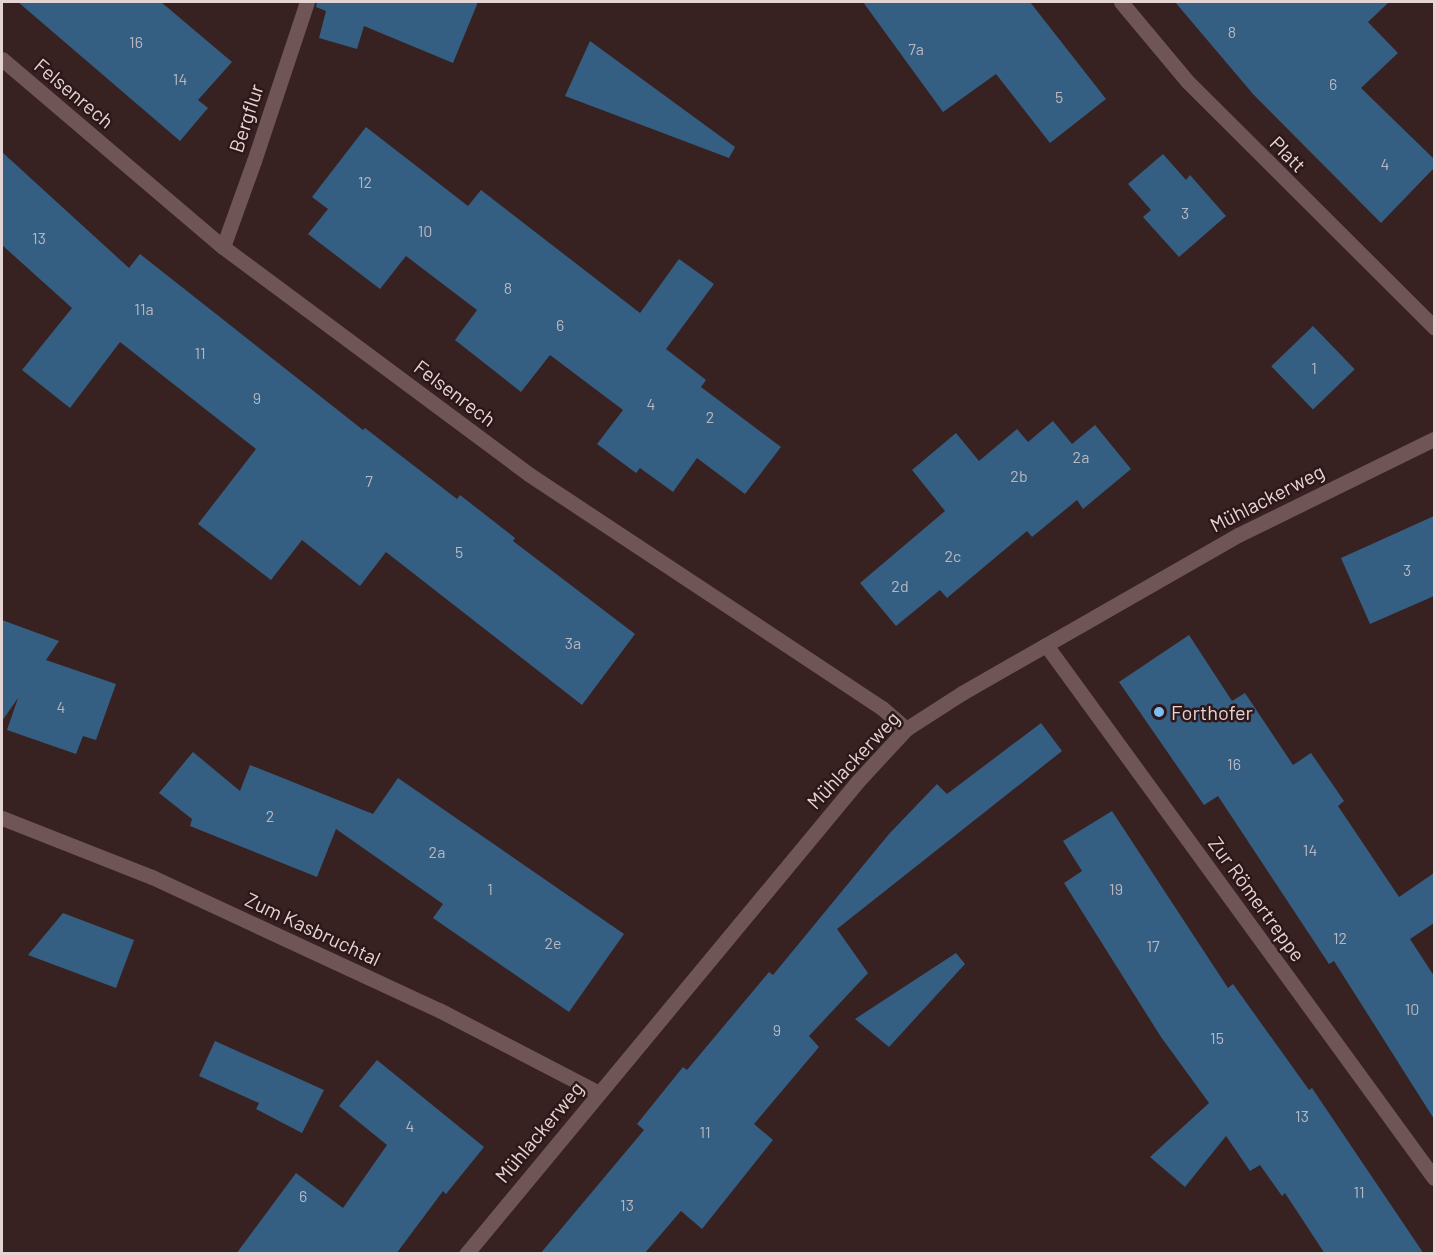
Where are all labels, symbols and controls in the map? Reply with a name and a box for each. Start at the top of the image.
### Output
house number: 8 [1228,22,1236,42]
house number: 16 [129,32,143,52]
house number: 7a [908,39,924,59]
street label: Felsenrech [30,53,118,133]
house number: 14 [173,69,187,89]
house number: 6 [1329,74,1337,94]
street label: Bergflur [224,81,268,155]
house number: 5 [1055,87,1063,107]
street label: Platt [1265,131,1311,177]
house number: 4 [1381,154,1389,174]
house number: 12 [358,172,372,192]
house number: 3 [1181,203,1189,223]
house number: 10 [418,221,432,241]
house number: 13 [32,228,46,248]
house number: 8 [504,278,512,298]
house number: 11a [134,299,154,319]
house number: 6 [556,315,564,335]
house number: 11 [194,343,206,363]
street label: Felsenrech [409,355,501,431]
house number: 1 [1311,358,1317,378]
house number: 9 [253,388,261,408]
house number: 4 [647,394,655,414]
house number: 2 [706,407,714,427]
house number: 2a [1073,447,1089,467]
street label: Mühlackerweg [1206,459,1328,537]
house number: 2b [1010,466,1028,486]
house number: 7 [365,471,373,491]
house number: 5 [455,542,463,562]
house number: 2c [945,546,961,566]
house number: 3 [1403,560,1411,580]
house number: 2d [891,576,909,596]
house number: 3a [565,633,581,653]
house number: 4 [57,697,65,717]
place label: Forthofer [1171,700,1253,724]
marker: Forthofer [1152,705,1166,719]
street label: Mühlackerweg [802,706,904,814]
house number: 16 [1227,754,1241,774]
house number: 2 [266,806,274,826]
street label: Zur Römertreppe [1204,832,1310,966]
house number: 14 [1303,840,1317,860]
house number: 2a [429,842,445,862]
house number: 1 [487,879,493,899]
house number: 19 [1109,879,1123,899]
street label: Zum Kasbruchtal [242,887,384,971]
house number: 12 [1333,928,1347,948]
house number: 2e [544,933,562,953]
house number: 17 [1146,936,1160,956]
house number: 10 [1405,999,1419,1019]
house number: 9 [773,1020,781,1040]
house number: 15 [1210,1028,1224,1048]
street label: Mühlackerweg [490,1077,588,1187]
house number: 13 [1295,1106,1309,1126]
house number: 4 [406,1116,414,1136]
house number: 11 [699,1122,711,1142]
house number: 11 [1353,1182,1365,1202]
house number: 6 [299,1186,307,1206]
house number: 13 [620,1195,634,1215]

